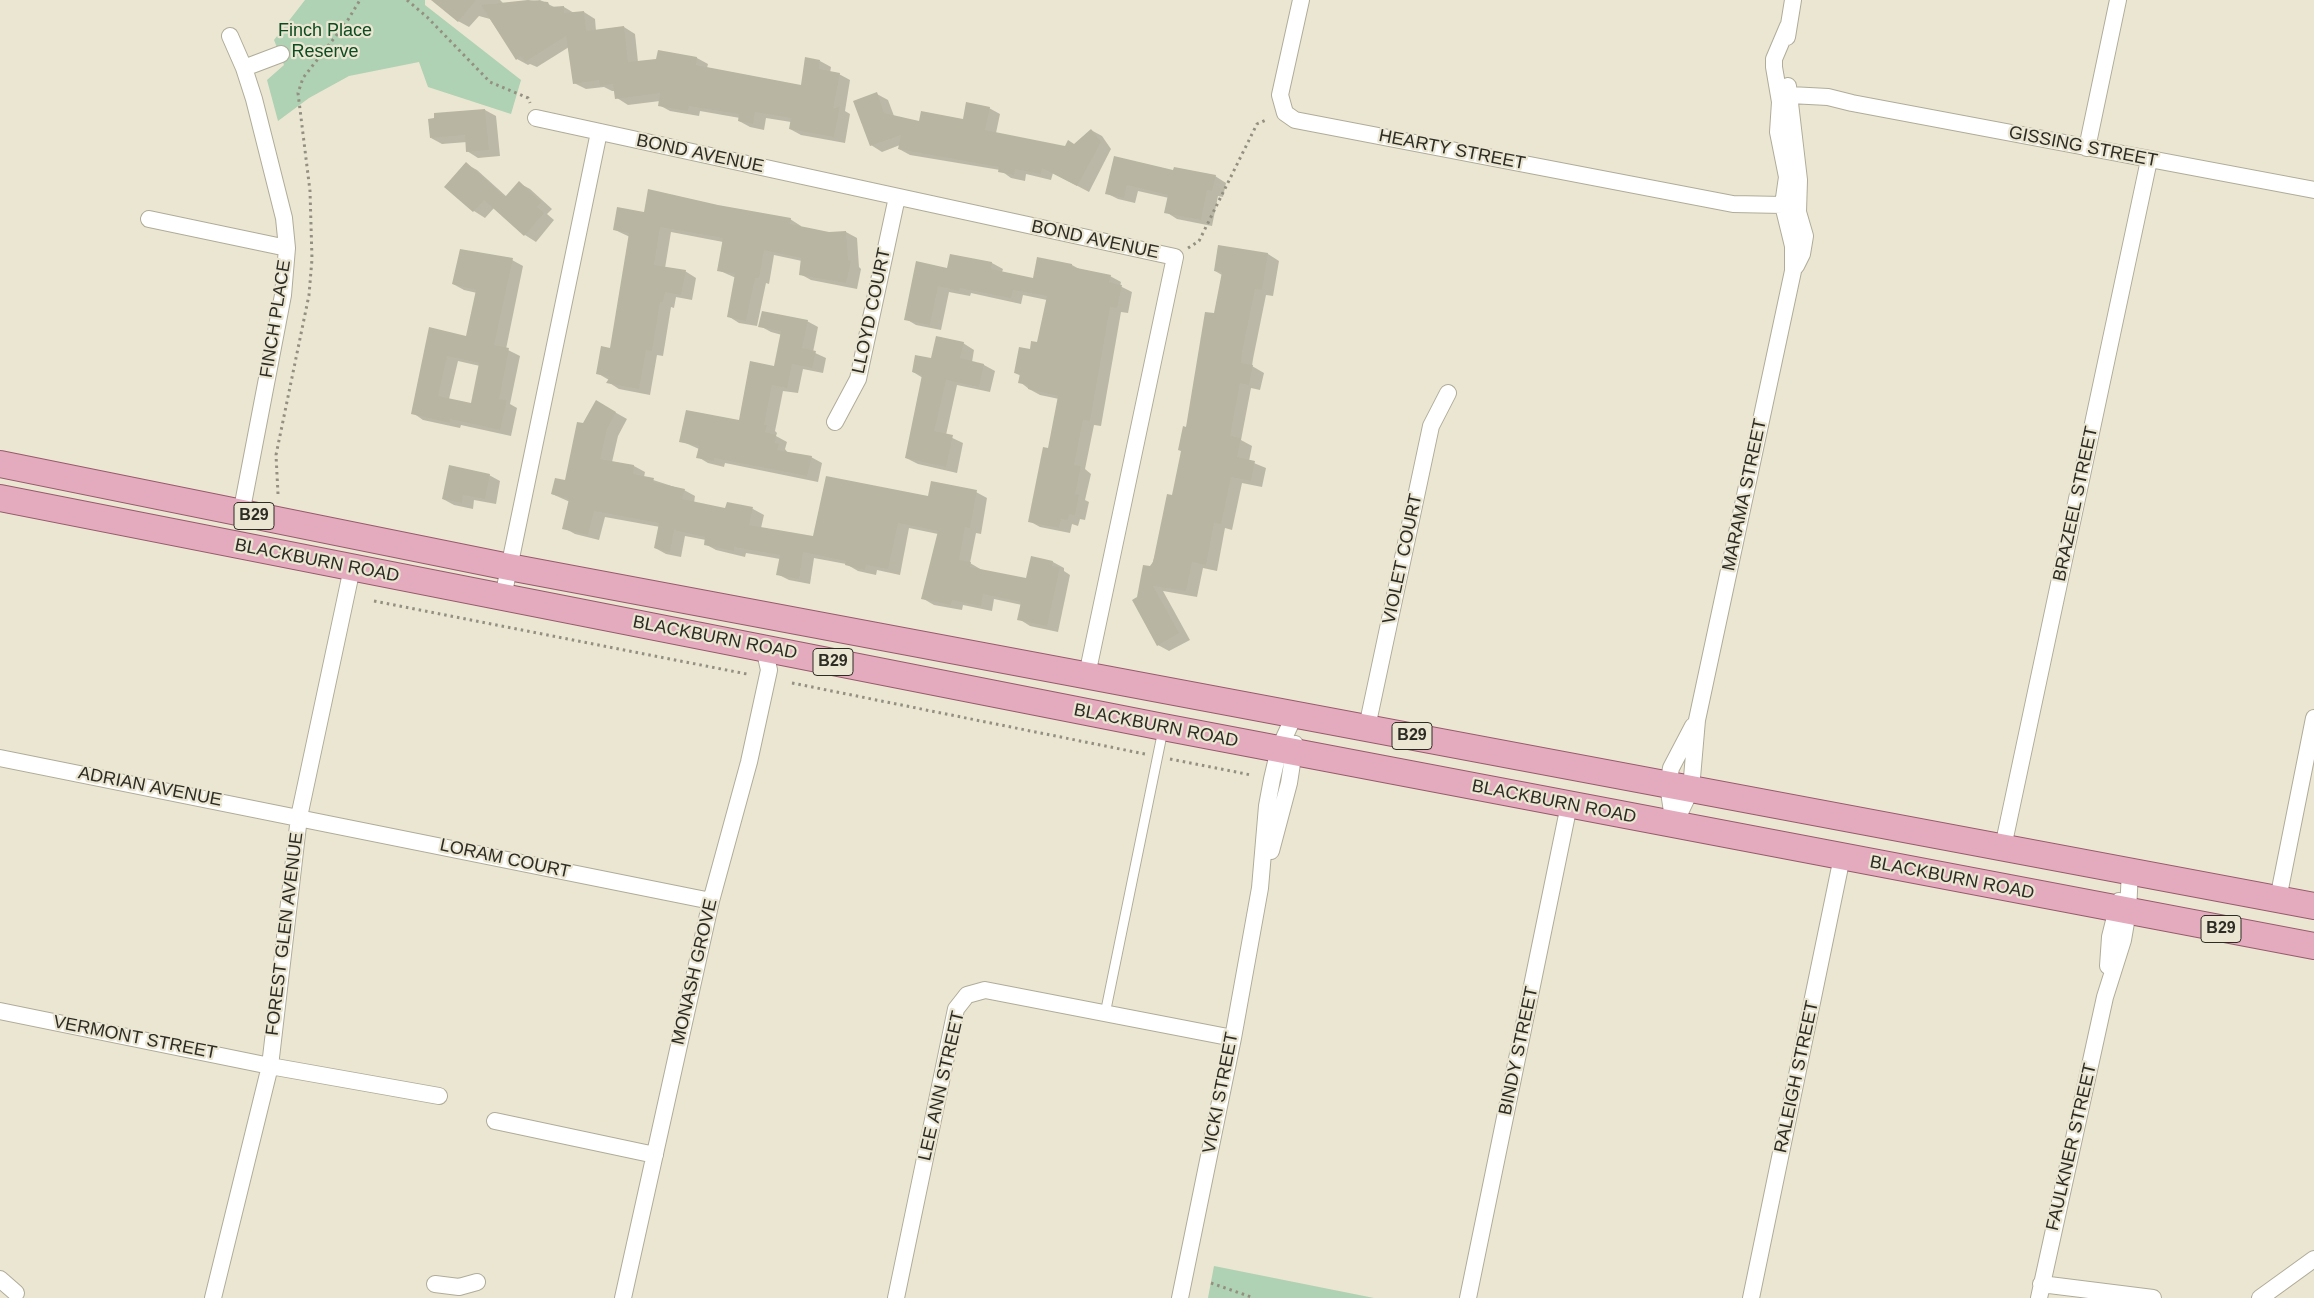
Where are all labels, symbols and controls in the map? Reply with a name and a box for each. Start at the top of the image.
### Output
park label: Finch Place Reserve [278,20,372,62]
street label: GISSING STREET [2007,122,2159,172]
street label: HEARTY STREET [1377,125,1527,175]
street label: BOND AVENUE [634,130,766,178]
street label: BOND AVENUE [1029,216,1161,264]
street label: LLOYD COURT [848,246,896,376]
street label: FINCH PLACE [256,259,296,379]
street label: MARAMA STREET [1718,417,1772,573]
street label: BRAZEEL STREET [2049,424,2103,584]
street label: VIOLET COURT [1379,492,1427,626]
road number: B29 [234,502,274,530]
street label: BLACKBURN ROAD [233,534,401,588]
street label: BLACKBURN ROAD [631,611,799,665]
road number: B29 [813,649,853,676]
street label: BLACKBURN ROAD [1072,699,1240,753]
road number: B29 [1392,722,1432,749]
street label: ADRIAN AVENUE [76,762,224,812]
street label: BLACKBURN ROAD [1470,775,1638,829]
street label: FOREST GLEN AVENUE [262,831,308,1037]
street label: LORAM COURT [438,835,572,883]
street label: BLACKBURN ROAD [1868,851,2036,905]
street label: MONASH GROVE [668,897,722,1047]
road number: B29 [2201,916,2241,942]
street label: BINDY STREET [1495,985,1543,1117]
street label: RALEIGH STREET [1770,999,1824,1155]
street label: LEE ANN STREET [914,1009,970,1163]
street label: VERMONT STREET [51,1012,219,1064]
street label: VICKI STREET [1199,1031,1243,1155]
street label: FAULKNER STREET [2042,1061,2102,1233]

